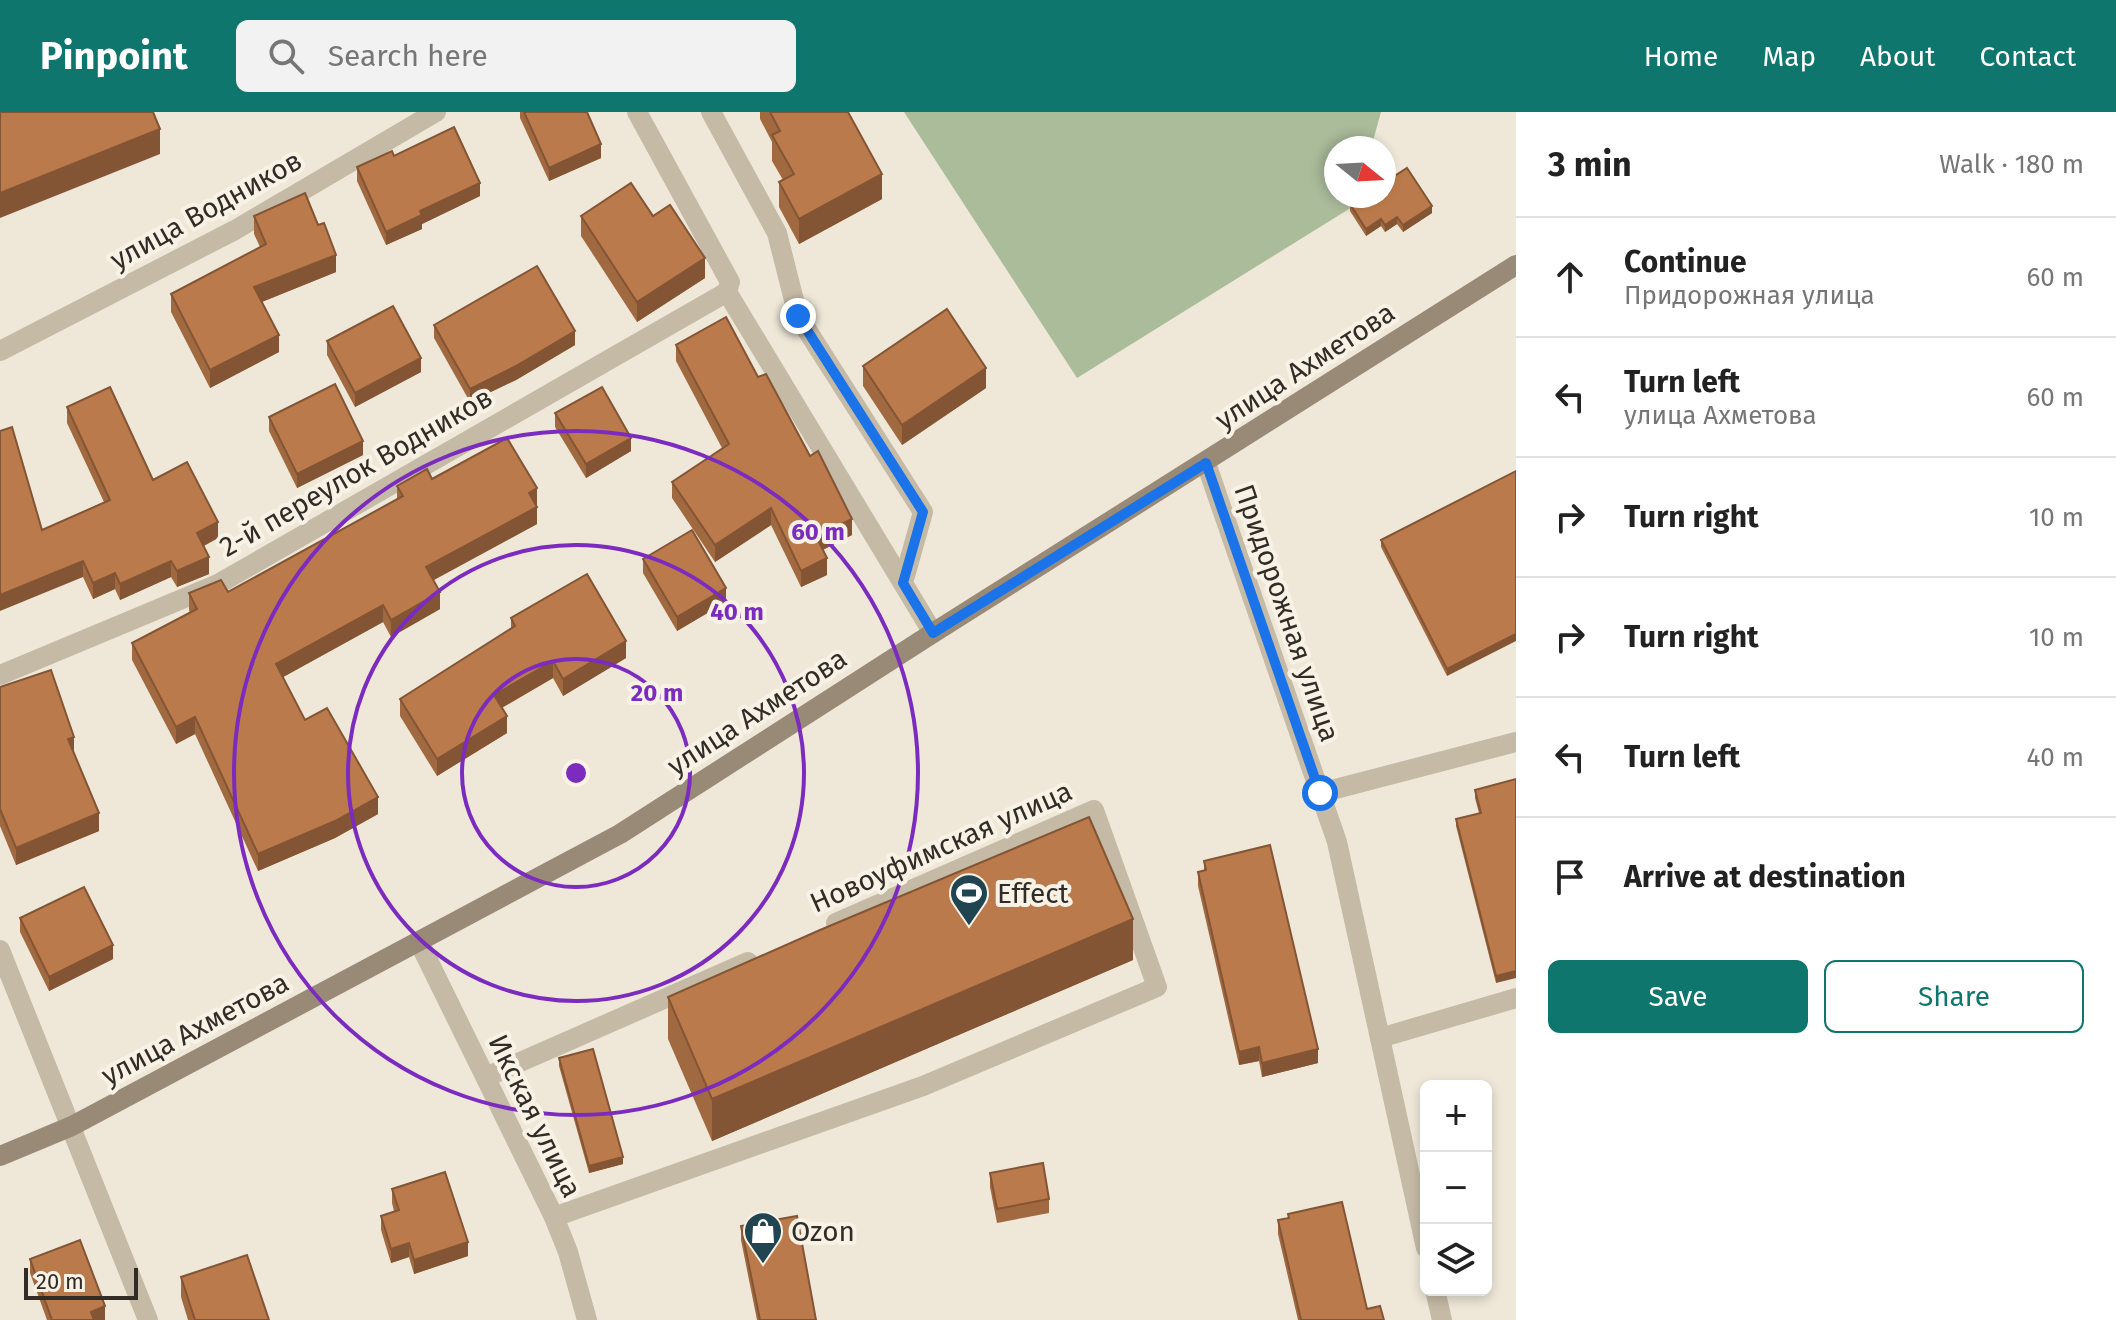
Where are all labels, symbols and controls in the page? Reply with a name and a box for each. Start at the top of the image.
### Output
search box [236,20,796,92]
text: Pinpoint [40,33,188,79]
icon: search [264,34,308,78]
text: Search here [328,38,488,74]
text: Home [1644,40,1718,73]
text: Map [1762,40,1816,73]
text: About [1860,40,1935,73]
text: Contact [1979,40,2076,73]
north arrow [1324,136,1396,208]
street label: улица Водников [104,144,308,276]
text: 3 min [1548,144,1632,185]
text: Walk · 180 m [1939,149,2084,180]
text: Continue [1624,244,1747,280]
icon: ahead [1548,255,1592,299]
text: 60 m [2026,262,2084,293]
text: Придорожная улица [1624,280,1875,311]
street label: улица Ахметова [1209,296,1401,436]
route end [780,298,816,334]
text: Turn left [1624,364,1740,400]
icon: left [1548,375,1592,419]
street label: 2-й переулок Водников [214,380,498,564]
text: 60 m [2026,382,2084,413]
text: улица Ахметова [1624,400,1817,431]
street label: Придорожная улица [1227,480,1347,746]
icon: right [1548,495,1592,539]
text: Turn right [1624,499,1759,535]
text: 10 m [2029,502,2084,533]
text: 60 m [791,518,845,546]
text: 40 m [710,598,764,626]
icon: right [1548,615,1592,659]
text: Turn right [1624,619,1759,655]
text: 10 m [2029,622,2084,653]
street label: улица Ахметова [661,642,853,782]
text: 20 m [631,679,683,707]
icon: left [1548,735,1592,779]
text: Turn left [1624,739,1740,775]
text: 40 m [2026,742,2084,773]
centre of rings [562,759,590,787]
street label: Новоуфимская улица [805,774,1077,920]
route start [1302,775,1338,811]
icon: arrive [1548,855,1592,899]
text: Arrive at destination [1624,859,1906,895]
sports icon: Effect [948,872,990,927]
place label: Effect [997,877,1070,910]
button: Save [1548,960,1808,1033]
button: Share [1824,960,2084,1033]
street label: улица Ахметова [96,966,294,1092]
street label: Икская улица [481,1029,589,1203]
map controls [1420,1080,1492,1296]
button: + [1420,1080,1492,1152]
button: − [1420,1152,1492,1224]
shop icon: Ozon [742,1210,784,1265]
place label: Ozon [791,1215,855,1248]
button: layers [1420,1224,1492,1296]
scale bar [24,1264,138,1300]
text: 20 m [36,1268,84,1295]

